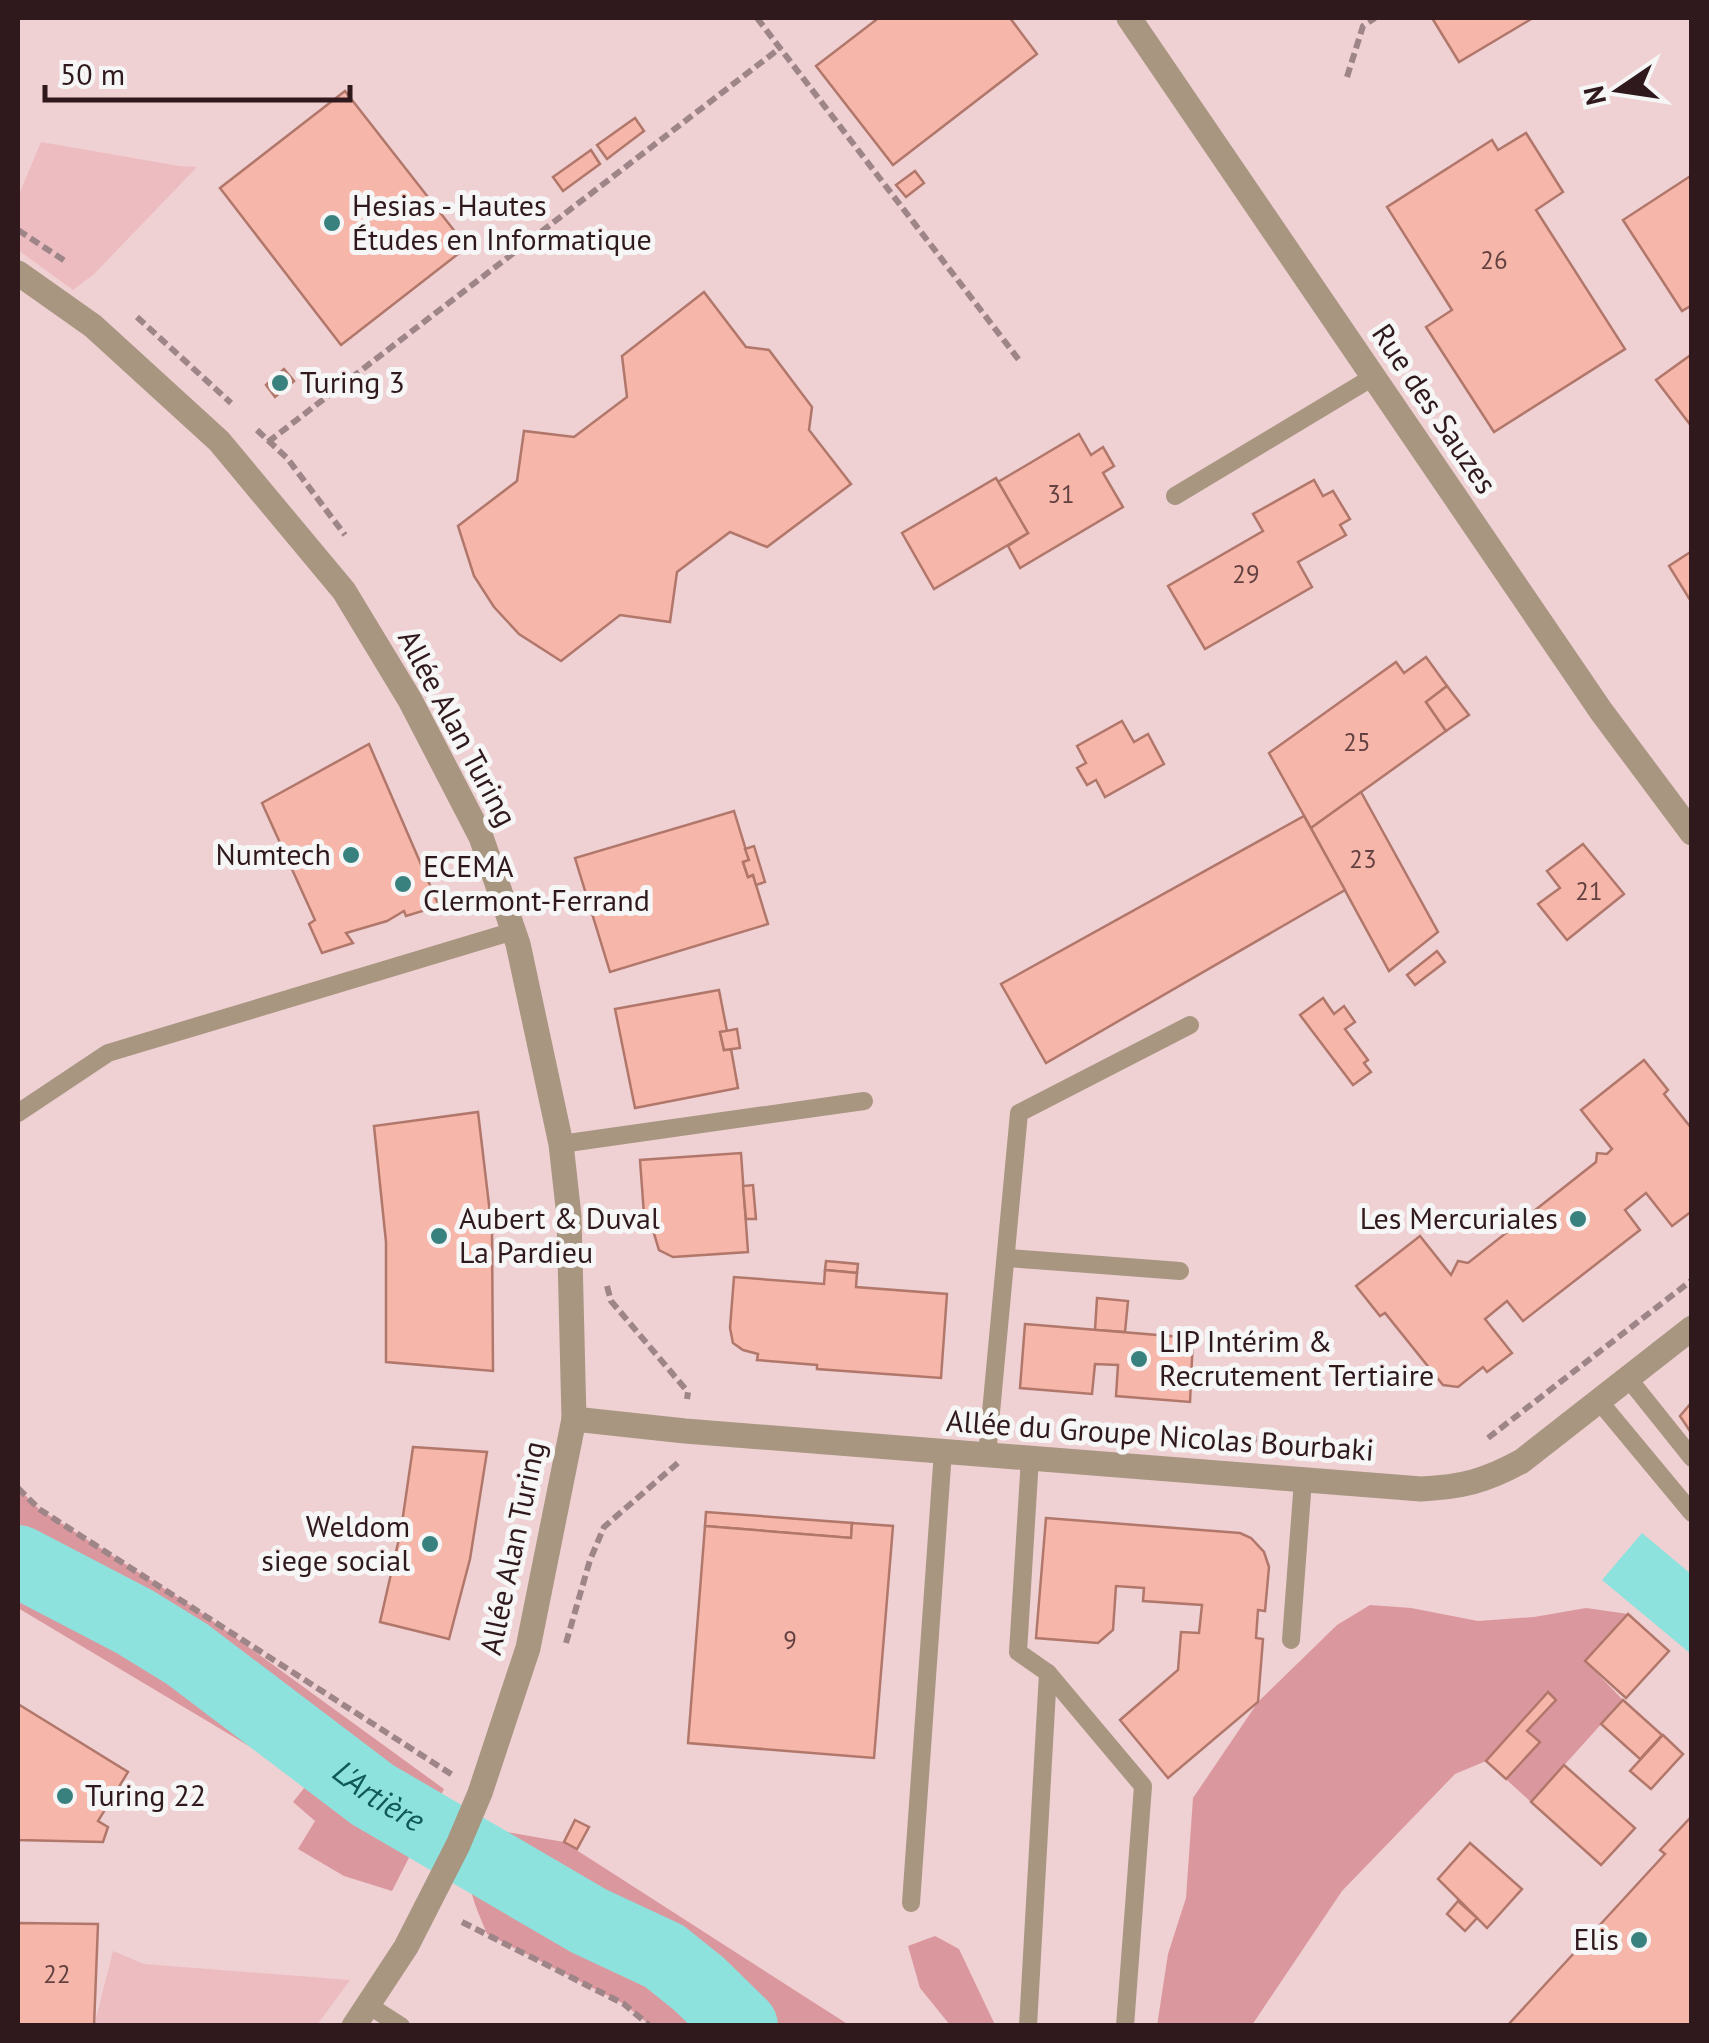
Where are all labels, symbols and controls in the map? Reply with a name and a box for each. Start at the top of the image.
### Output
scale bar [45,40,350,102]
north arrow [1569,40,1669,140]
text: 50 m [60,54,125,93]
text: N [1574,83,1614,109]
place label: Hesias - Hautes Études en Informatique [352,185,652,258]
marker: Hesias - Hautes Études en Informatique [321,212,343,234]
house number: 26 [1480,244,1508,276]
street label: Rue des Sauzes [1364,316,1506,501]
place label: Turing 3 [300,362,405,401]
marker: Turing 3 [269,372,291,394]
house number: 31 [1047,478,1075,510]
house number: 29 [1232,558,1260,590]
street label: Allée Alan Turing [390,622,527,832]
house number: 25 [1343,726,1371,758]
place label: Numtech [216,834,331,873]
house number: 23 [1349,843,1377,875]
marker: Numtech [340,844,362,866]
place label: ECEMA Clermont-Ferrand [423,846,650,919]
marker: ECEMA Clermont-Ferrand [392,873,414,895]
house number: 21 [1575,875,1603,907]
place label: Aubert & Duval La Pardieu [459,1198,660,1271]
place label: Les Mercuriales [1360,1198,1558,1237]
marker: Les Mercuriales [1567,1208,1589,1230]
marker: Aubert & Duval La Pardieu [428,1225,450,1247]
place label: LIP Intérim & Recrutement Tertiaire [1159,1321,1434,1394]
marker: LIP Intérim & Recrutement Tertiaire [1128,1348,1150,1370]
street label: Allée du Groupe Nicolas Bourbaki [945,1400,1375,1469]
street label: Allée Alan Turing [470,1437,553,1658]
place label: Weldom siege social [261,1506,410,1579]
marker: Weldom siege social [419,1533,441,1555]
house number: 9 [783,1624,797,1656]
water label: L'Artière [325,1750,433,1841]
place label: Turing 22 [85,1775,206,1814]
marker: Turing 22 [54,1785,76,1807]
place label: Elis [1573,1919,1619,1958]
marker: Elis [1628,1929,1650,1951]
house number: 22 [43,1958,71,1990]

